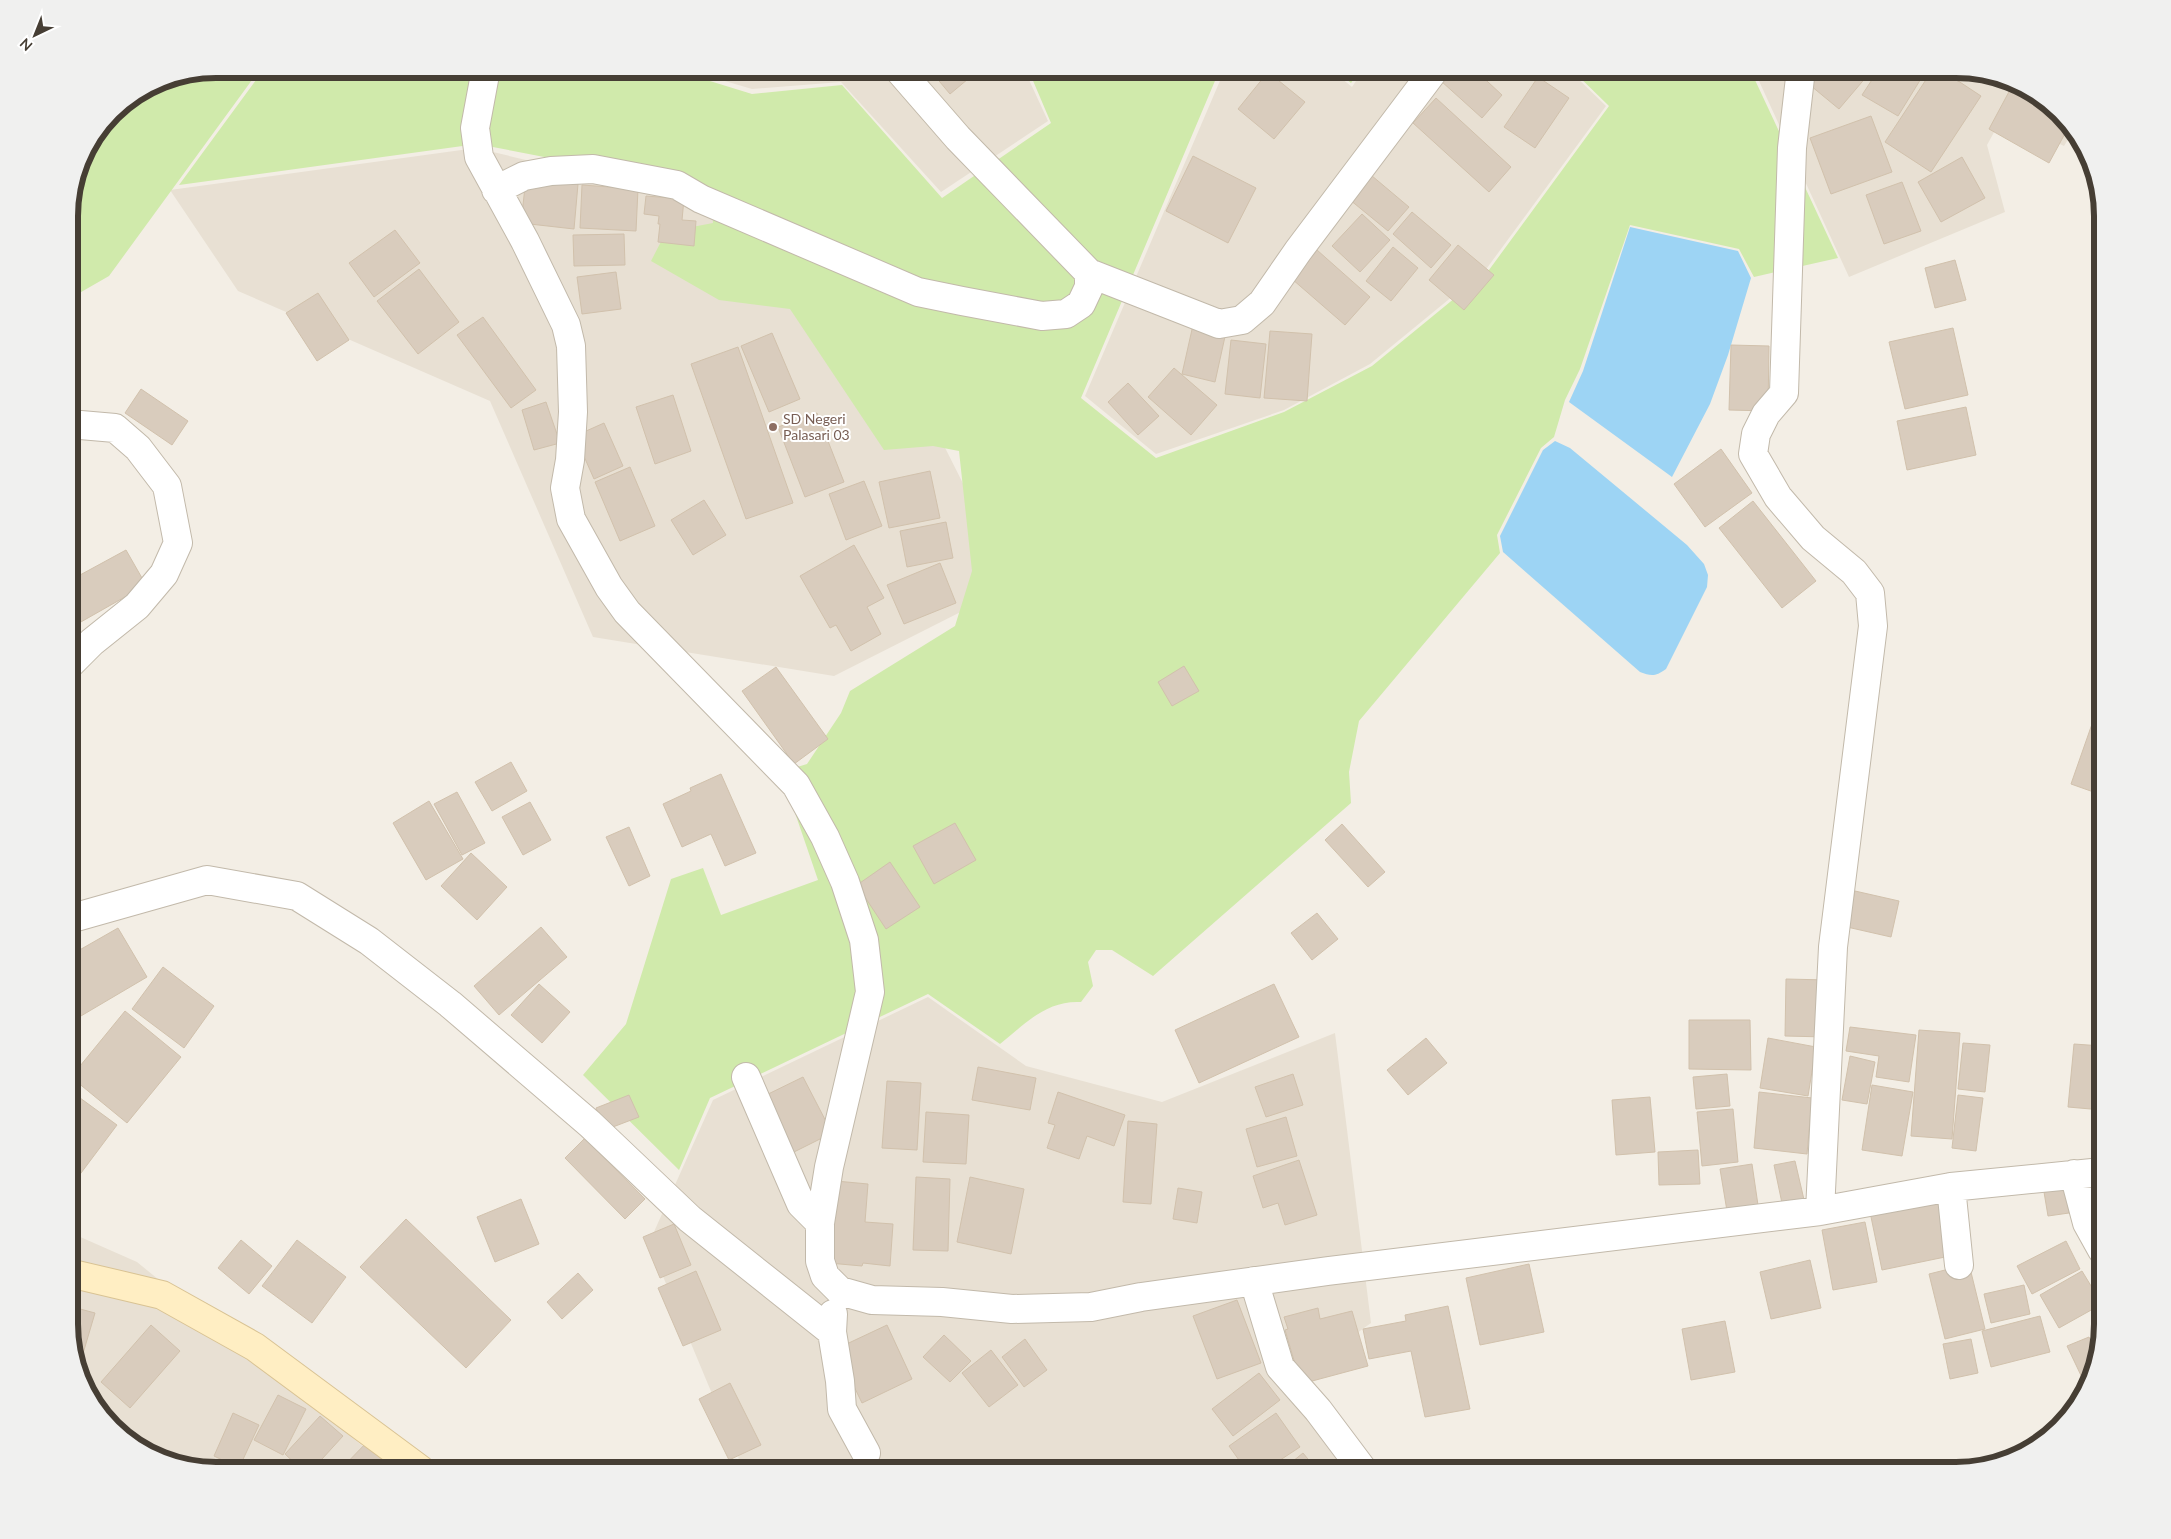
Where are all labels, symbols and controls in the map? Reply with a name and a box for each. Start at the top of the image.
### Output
north arrow [10,10,60,60]
text: N [16,35,36,55]
place label: SD Negeri Palasari 03 [783,410,850,443]
marker: SD Negeri Palasari 03 [767,421,779,433]

